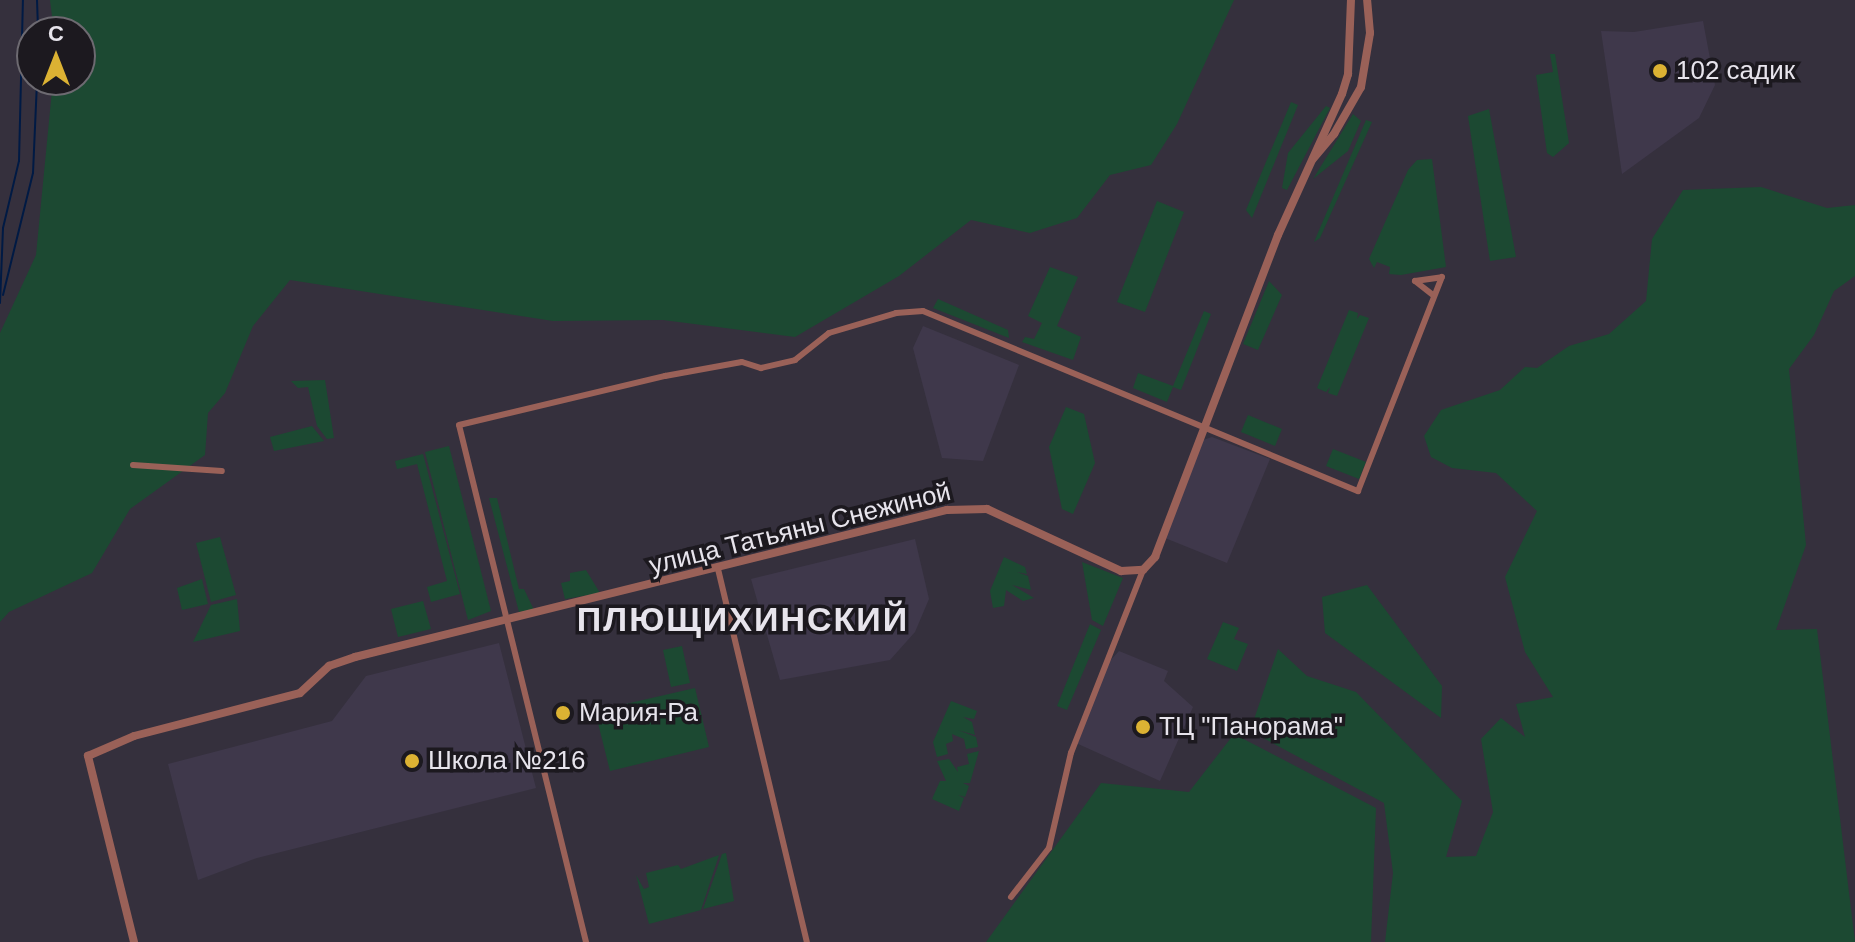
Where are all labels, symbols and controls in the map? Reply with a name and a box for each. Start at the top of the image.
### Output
north arrow [16,16,96,96]
text: С [48,21,64,46]
place label: 102 садик [1676,55,1795,87]
marker: 102 садик [1651,62,1669,80]
street label: улица Татьяны Снежиной [646,476,954,582]
district label: ПЛЮЩИХИНСКИЙ [577,600,909,640]
place label: Мария-Ра [579,697,698,729]
marker: Мария-Ра [554,704,572,722]
place label: ТЦ "Панорама" [1159,711,1343,743]
marker: ТЦ "Панорама" [1134,718,1152,736]
place label: Школа №216 [428,745,586,777]
marker: Школа №216 [403,752,421,770]

